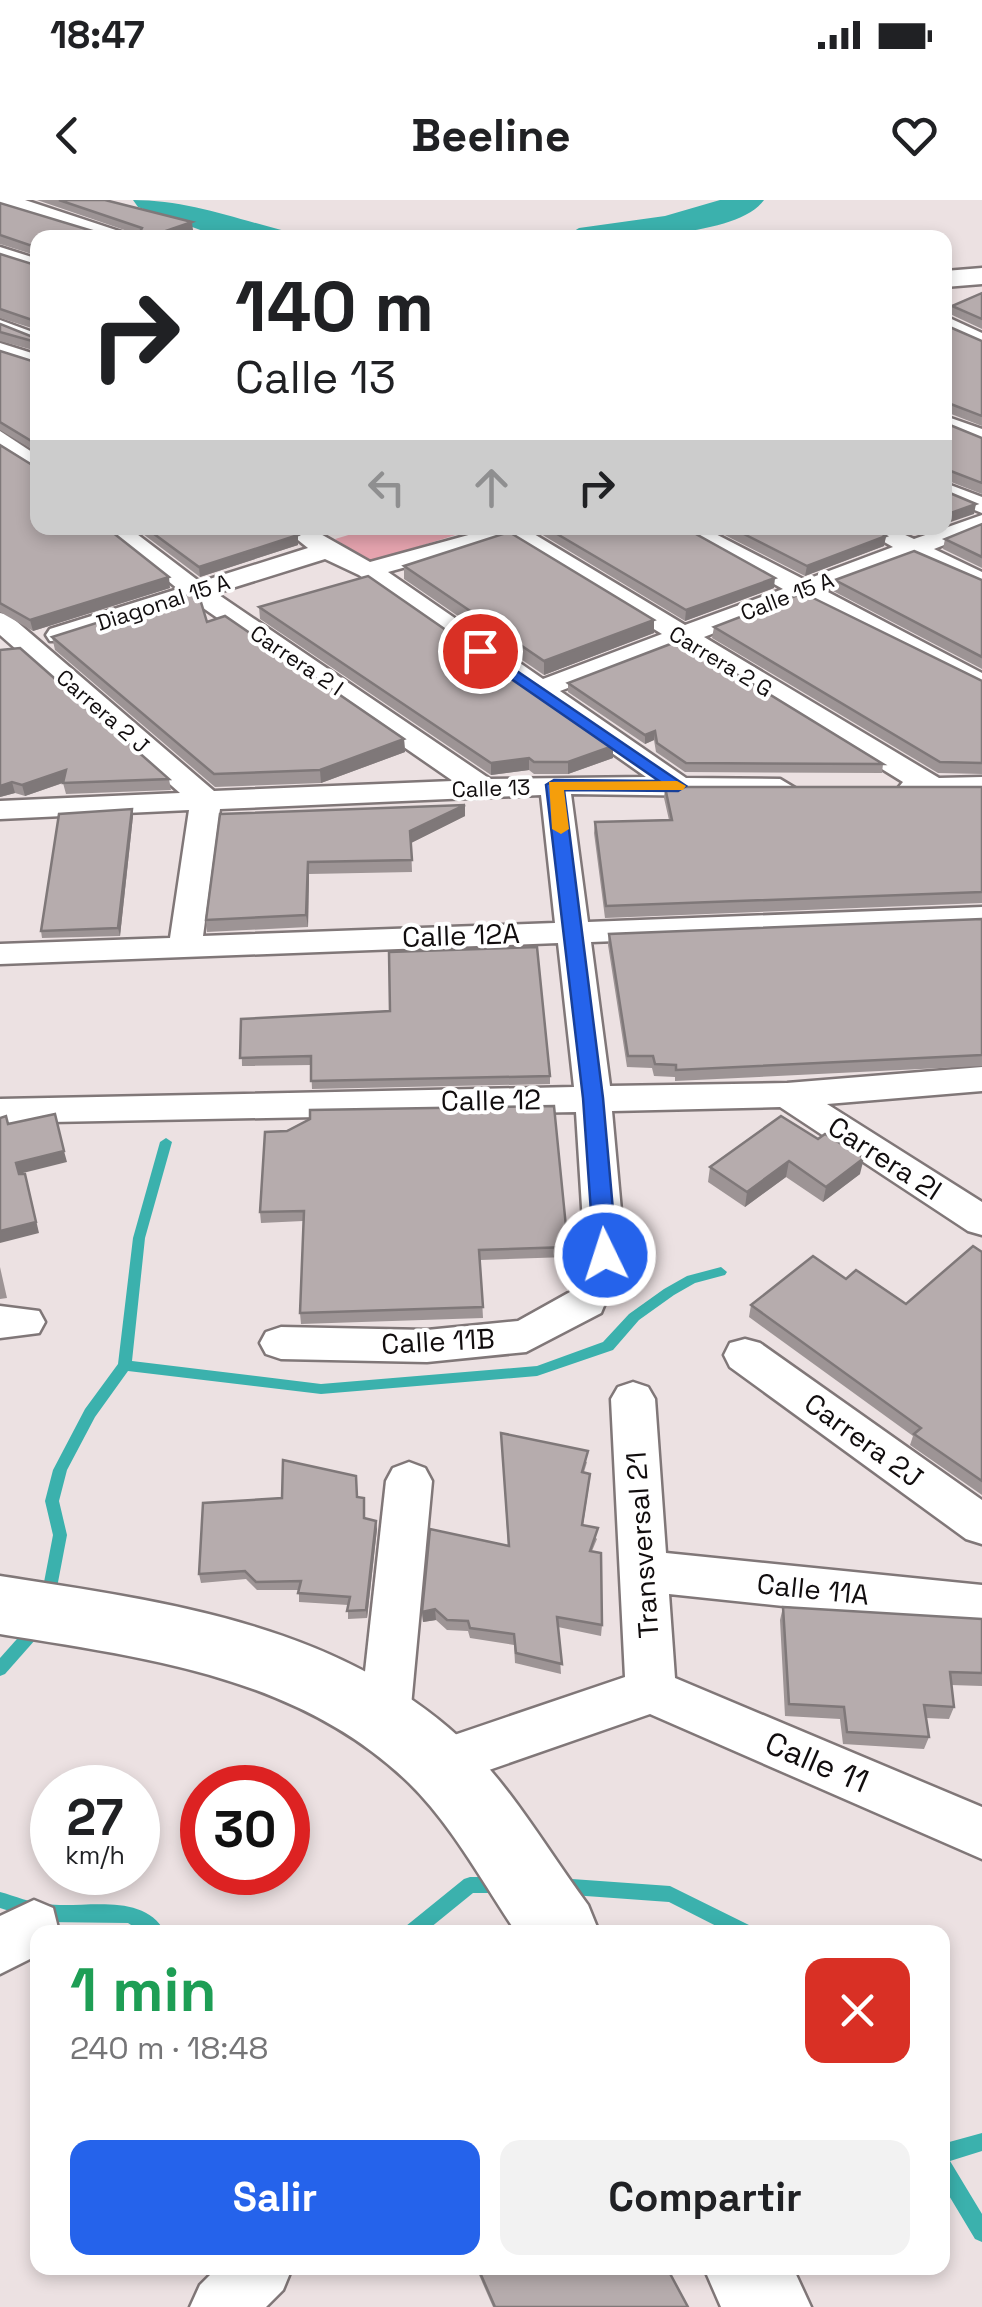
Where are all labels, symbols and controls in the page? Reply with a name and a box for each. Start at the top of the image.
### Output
text: 18:47 [50,11,145,59]
text: Beeline [411,107,571,164]
icon: back [40,108,95,163]
icon: heart [887,108,942,163]
text: 140 m [235,262,434,351]
icon: right [70,270,200,400]
text: Calle 13 [235,349,396,406]
icon: left [359,460,414,515]
icon: ahead [464,460,519,515]
icon: right [569,460,624,515]
street label: Calle 15 A [736,565,838,627]
street label: Diagonal 15 A [93,567,233,637]
pin [438,609,523,694]
street label: Carrera 2 I [245,619,349,701]
street label: Carrera 2 G [664,619,778,703]
icon: arrive [453,624,508,679]
street label: Carrera 2 J [51,663,155,759]
street label: Calle 13 [451,773,531,803]
street label: Calle 12A [402,915,520,955]
street label: Calle 12 [441,1081,541,1119]
street label: Carrera 2I [821,1108,949,1208]
position arrow [553,1203,657,1307]
street label: Calle 11B [380,1320,496,1362]
street label: Carrera 2J [798,1385,930,1495]
street label: Transversal 21 [618,1451,666,1639]
street label: Calle 11A [755,1565,871,1613]
street label: Calle 11 [759,1722,875,1802]
speed limit sign: 30 [180,1765,310,1895]
text: 27 [67,1786,123,1850]
text: km/h [65,1839,125,1871]
text: 1 min [70,1952,217,2029]
button: close [805,1958,910,2063]
text: 240 m · 18:48 [70,2028,268,2068]
button: Salir [70,2140,480,2255]
button: Compartir [500,2140,910,2255]

